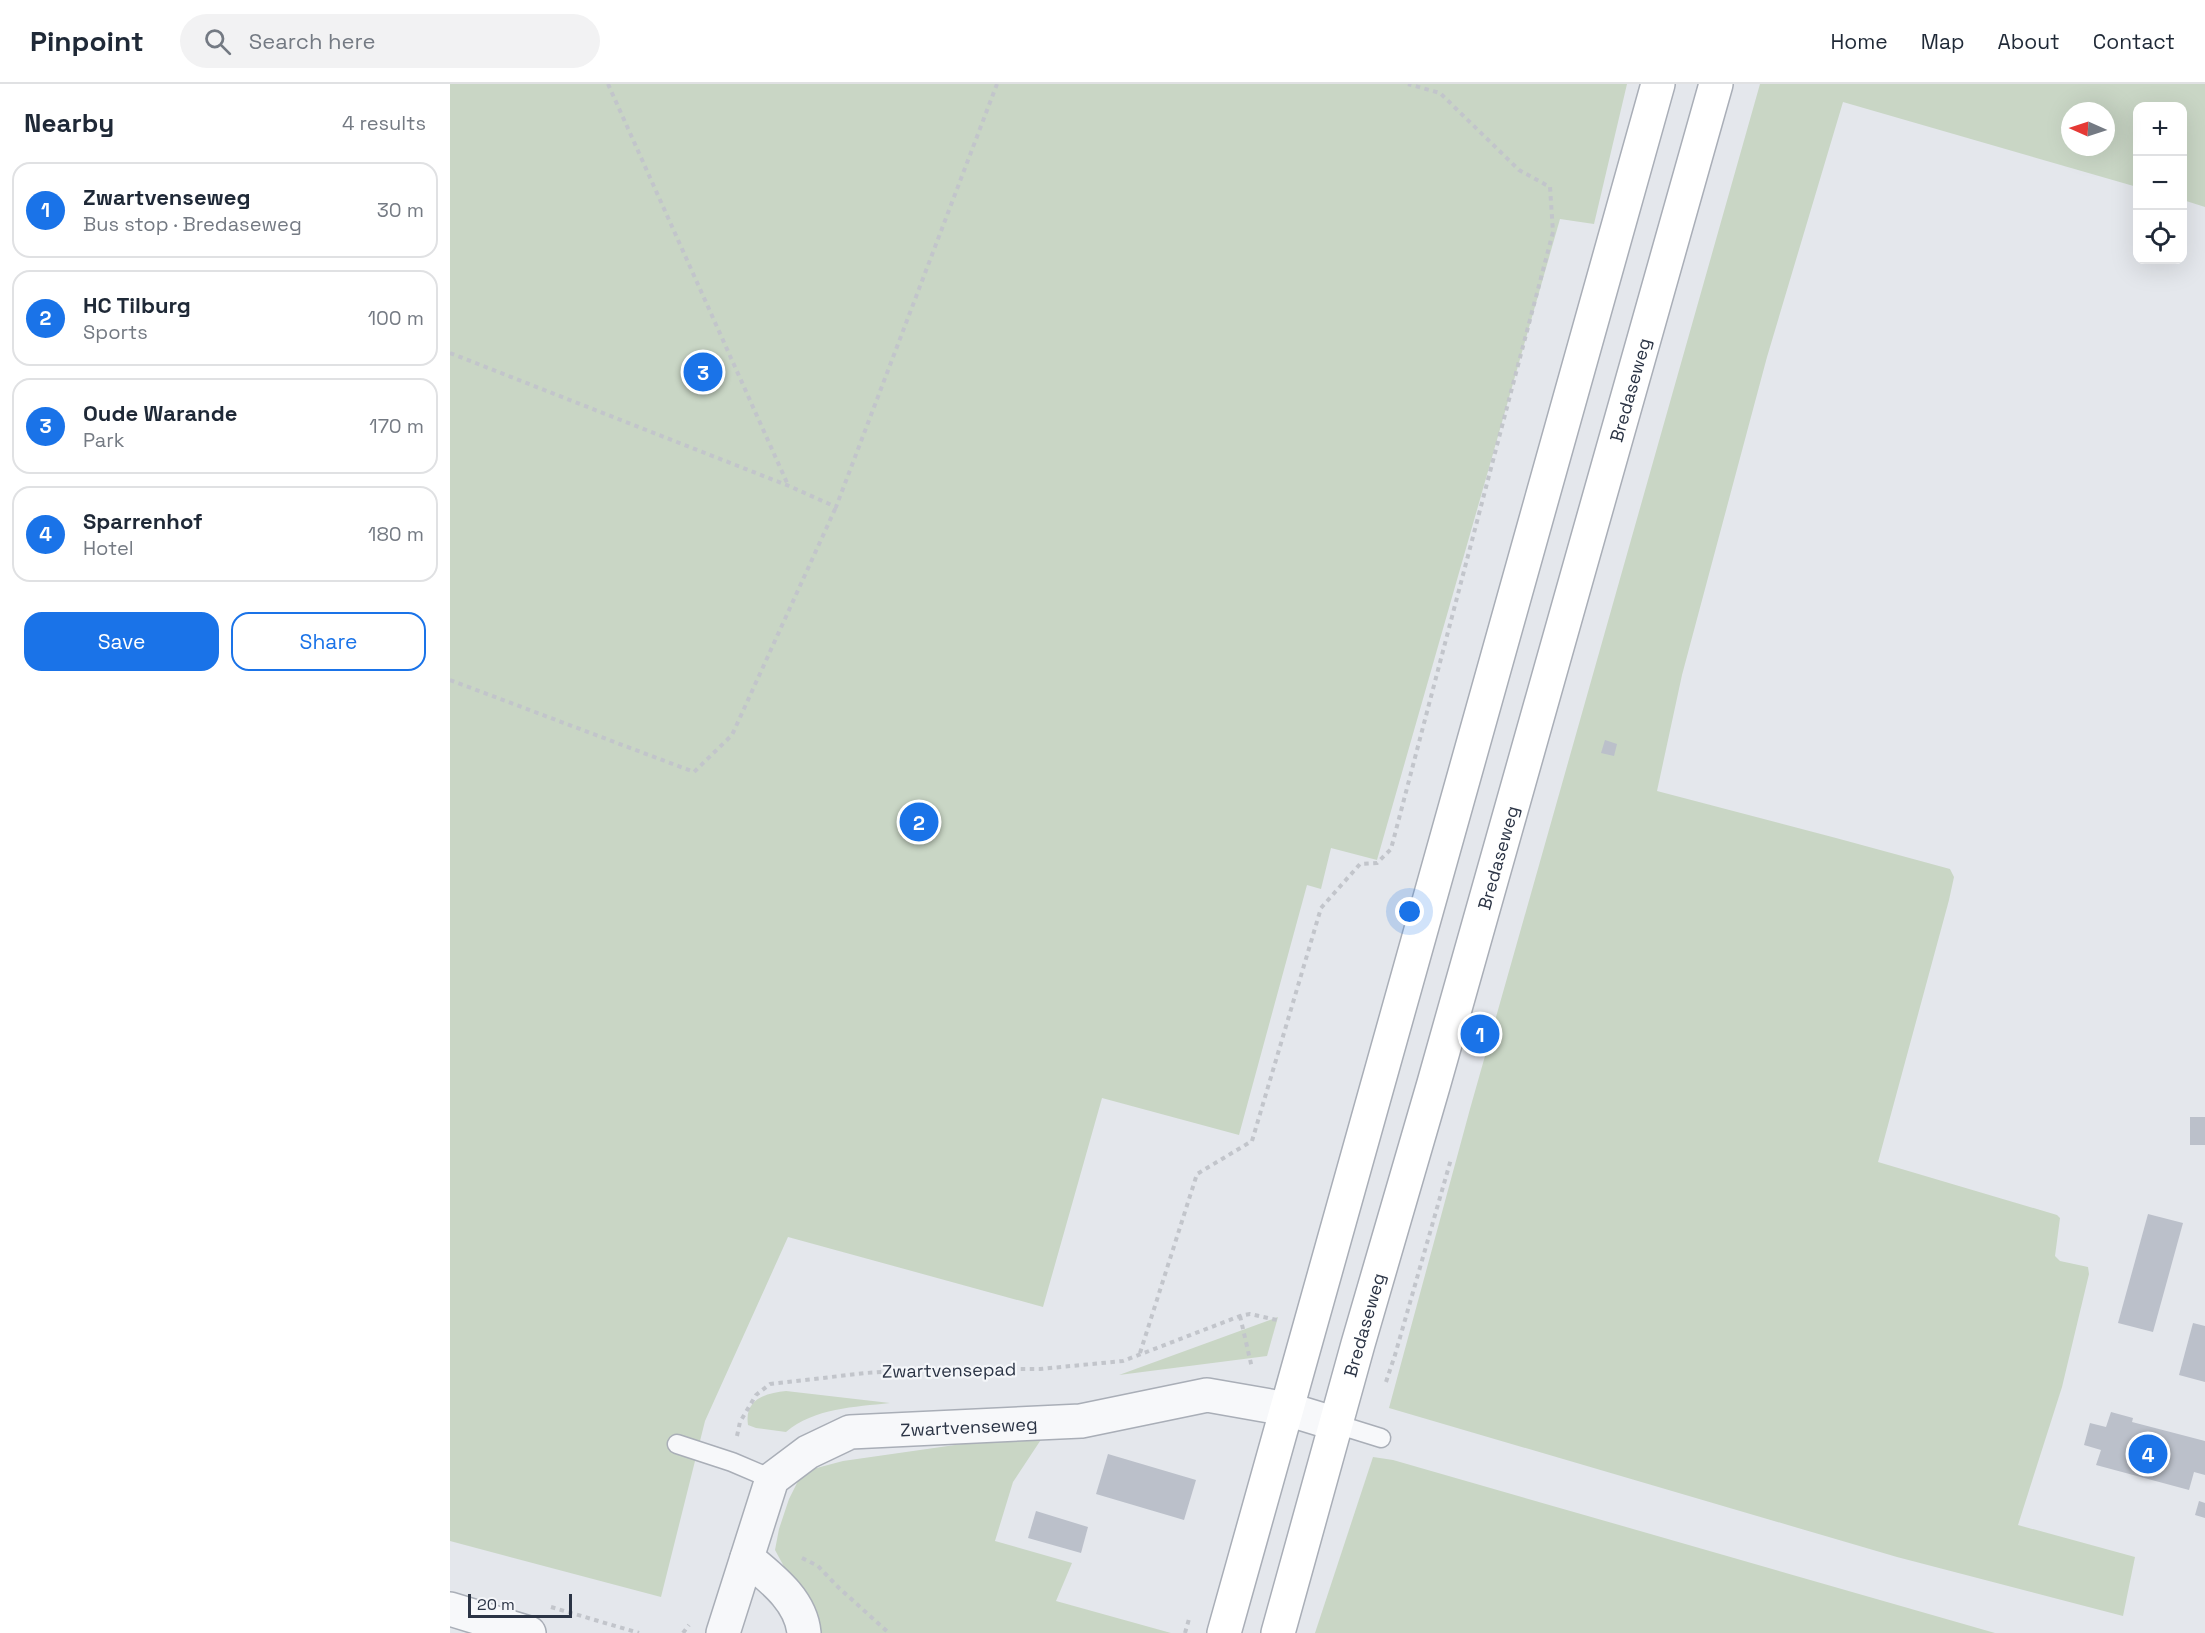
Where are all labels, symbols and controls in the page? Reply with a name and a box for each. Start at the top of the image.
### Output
search box [180,14,600,68]
text: Pinpoint [30,23,144,59]
icon: search [201,25,234,58]
text: Search here [249,27,375,55]
text: Home [1830,28,1888,55]
text: Map [1921,28,1965,55]
text: About [1998,28,2060,55]
text: Contact [2093,28,2175,55]
north arrow [2061,102,2115,156]
map controls [2133,102,2187,264]
button: + [2133,102,2187,156]
text: Nearby [24,106,114,140]
text: 4 results [342,110,426,136]
button: − [2133,156,2187,210]
text: Zwartvenseweg [83,183,251,211]
text: 1 [41,197,50,223]
text: 30 m [377,197,424,223]
button: locate [2133,210,2187,264]
text: Bus stop · Bredaseweg [83,211,302,237]
text: HC Tilburg [83,291,191,319]
text: 2 [40,305,51,331]
text: 100 m [368,305,424,331]
text: Sports [83,319,148,345]
street label: Bredaseweg [1604,335,1655,445]
pin: 3 [684,350,722,394]
text: Oude Warande [83,399,237,427]
text: 3 [39,413,52,439]
text: 170 m [369,413,424,439]
text: Park [83,427,125,453]
text: Sparrenhof [83,507,203,535]
text: 4 [39,521,52,547]
text: 180 m [368,521,424,547]
text: Hotel [83,535,134,561]
button: Save [24,612,219,671]
button: Share [231,612,426,671]
pin: 2 [900,800,938,844]
street label: Bredaseweg [1472,803,1523,912]
your location [1395,897,1424,926]
pin: 1 [1460,1012,1500,1056]
street label: Bredaseweg [1338,1270,1390,1379]
street label: Zwartvensepad [882,1357,1016,1383]
street label: Zwartvenseweg [900,1412,1038,1441]
pin: 4 [2128,1432,2168,1476]
scale bar [468,1591,572,1618]
text: 20 m [477,1594,515,1615]

